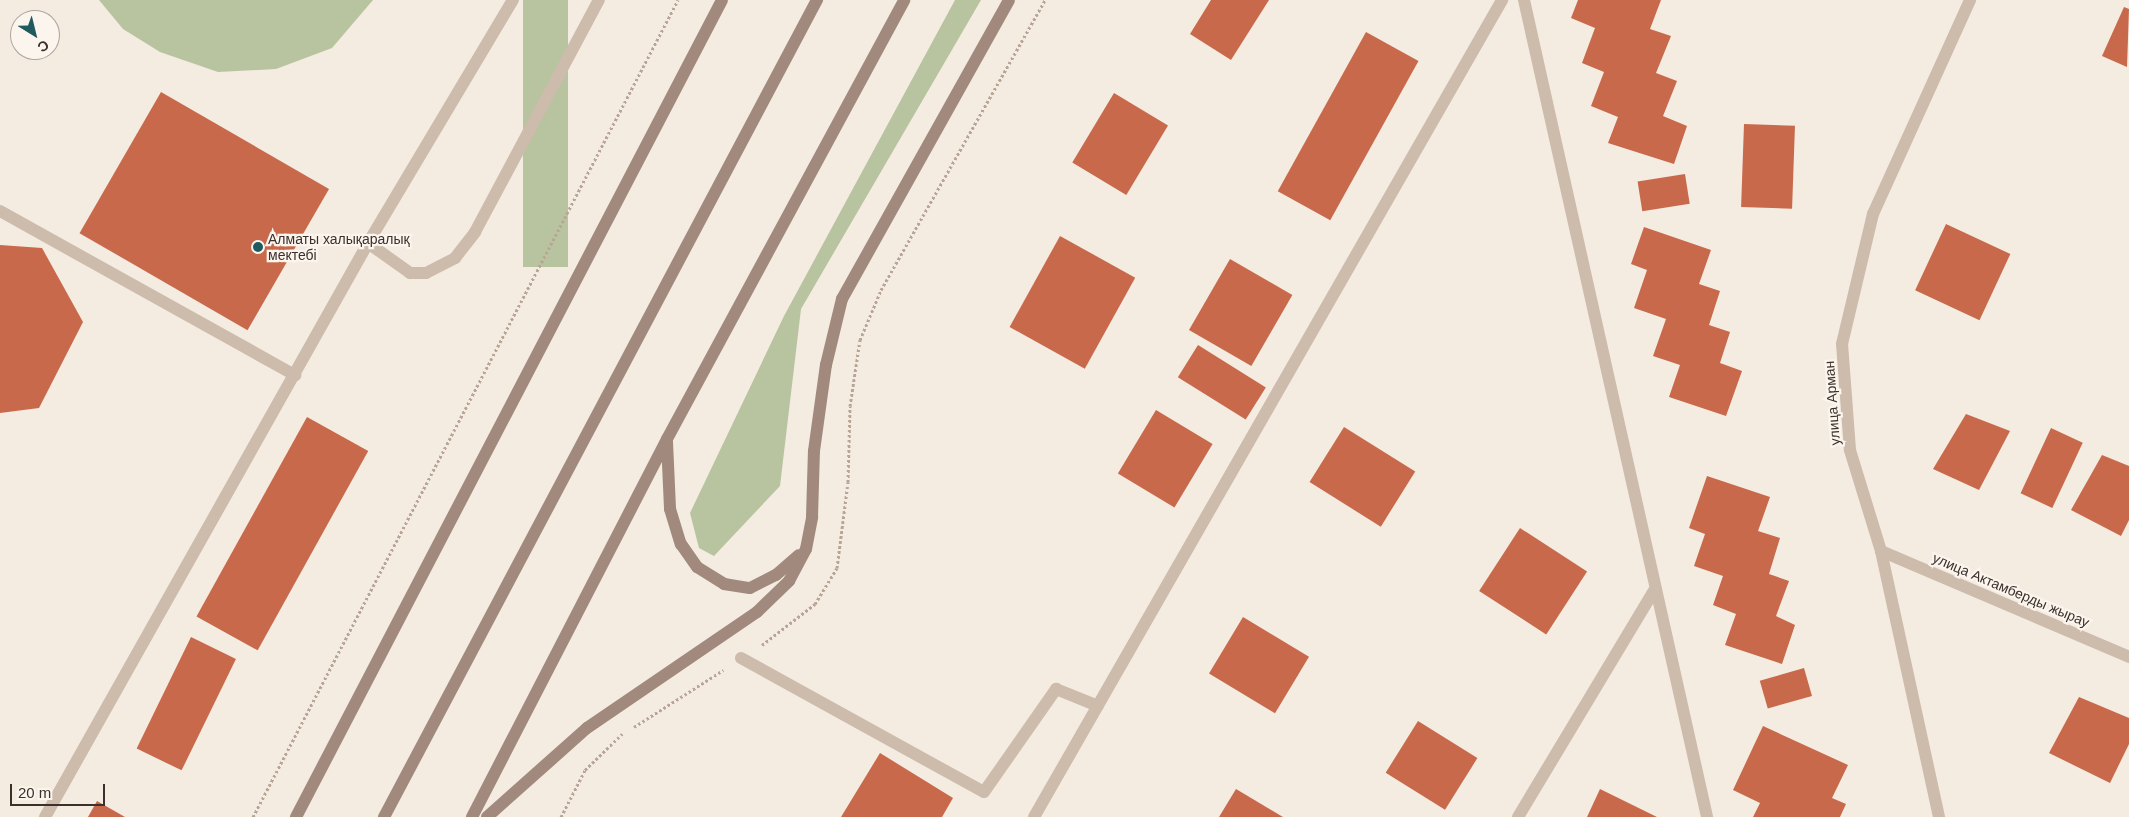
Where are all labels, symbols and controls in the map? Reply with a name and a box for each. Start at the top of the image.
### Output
north arrow [10,10,60,60]
text: С [34,37,52,56]
place label: Алматы халықаралық мектебі [268,231,410,264]
marker: Алматы халықаралық мектебі [252,241,264,253]
street label: улица Арман [1821,360,1843,446]
street label: улица Актамберды жырау [1930,549,2092,631]
scale bar [12,774,108,806]
text: 20 m [18,784,51,801]

